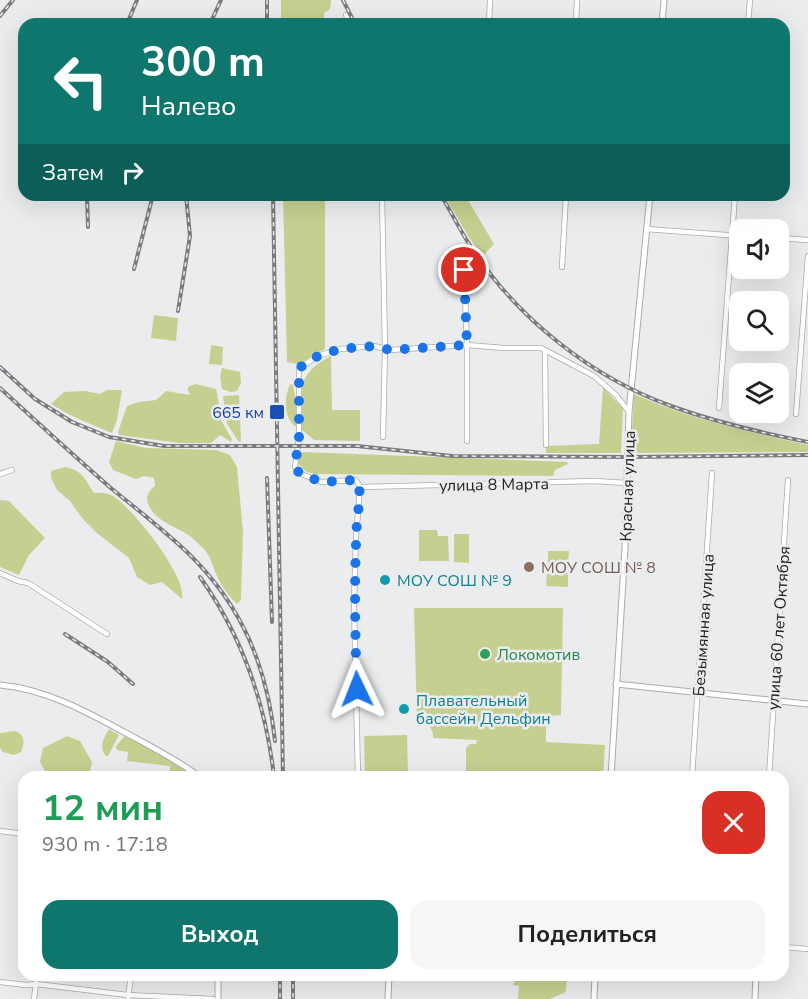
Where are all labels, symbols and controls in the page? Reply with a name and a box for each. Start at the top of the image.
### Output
text: 300 m [141,34,265,91]
icon: left [42,42,120,120]
text: Налево [141,88,236,125]
icon: right [116,156,149,189]
text: Затем [42,158,104,188]
map controls [729,219,789,423]
button: sound [729,219,789,279]
pin [438,244,489,295]
icon: arrive [447,253,480,286]
button: search [729,291,789,351]
button: layers [729,363,789,423]
place label: 665 км [212,402,264,424]
marker: 665 км [268,403,286,421]
street label: Красная улица [615,430,641,542]
street label: улица 8 Марта [439,473,549,497]
street label: улица 60 лет Октября [762,545,796,711]
street label: Безымянная улица [688,553,720,697]
place label: МОУ СОШ № 8 [541,557,656,579]
marker: МОУ СОШ № 8 [522,560,536,574]
place label: МОУ СОШ № 9 [397,570,512,592]
marker: МОУ СОШ № 9 [378,573,392,587]
place label: Локомотив [497,644,580,666]
marker: Локомотив [478,647,492,661]
position arrow [325,657,389,721]
place label: Плавательный бассейн Дельфин [416,690,551,730]
marker: Плавательный бассейн Дельфин [397,702,411,716]
text: 12 мин [42,784,163,833]
button: close [702,791,765,854]
text: 930 m · 17:18 [42,831,168,858]
button: Выход [42,900,398,969]
button: Поделиться [410,900,765,969]

